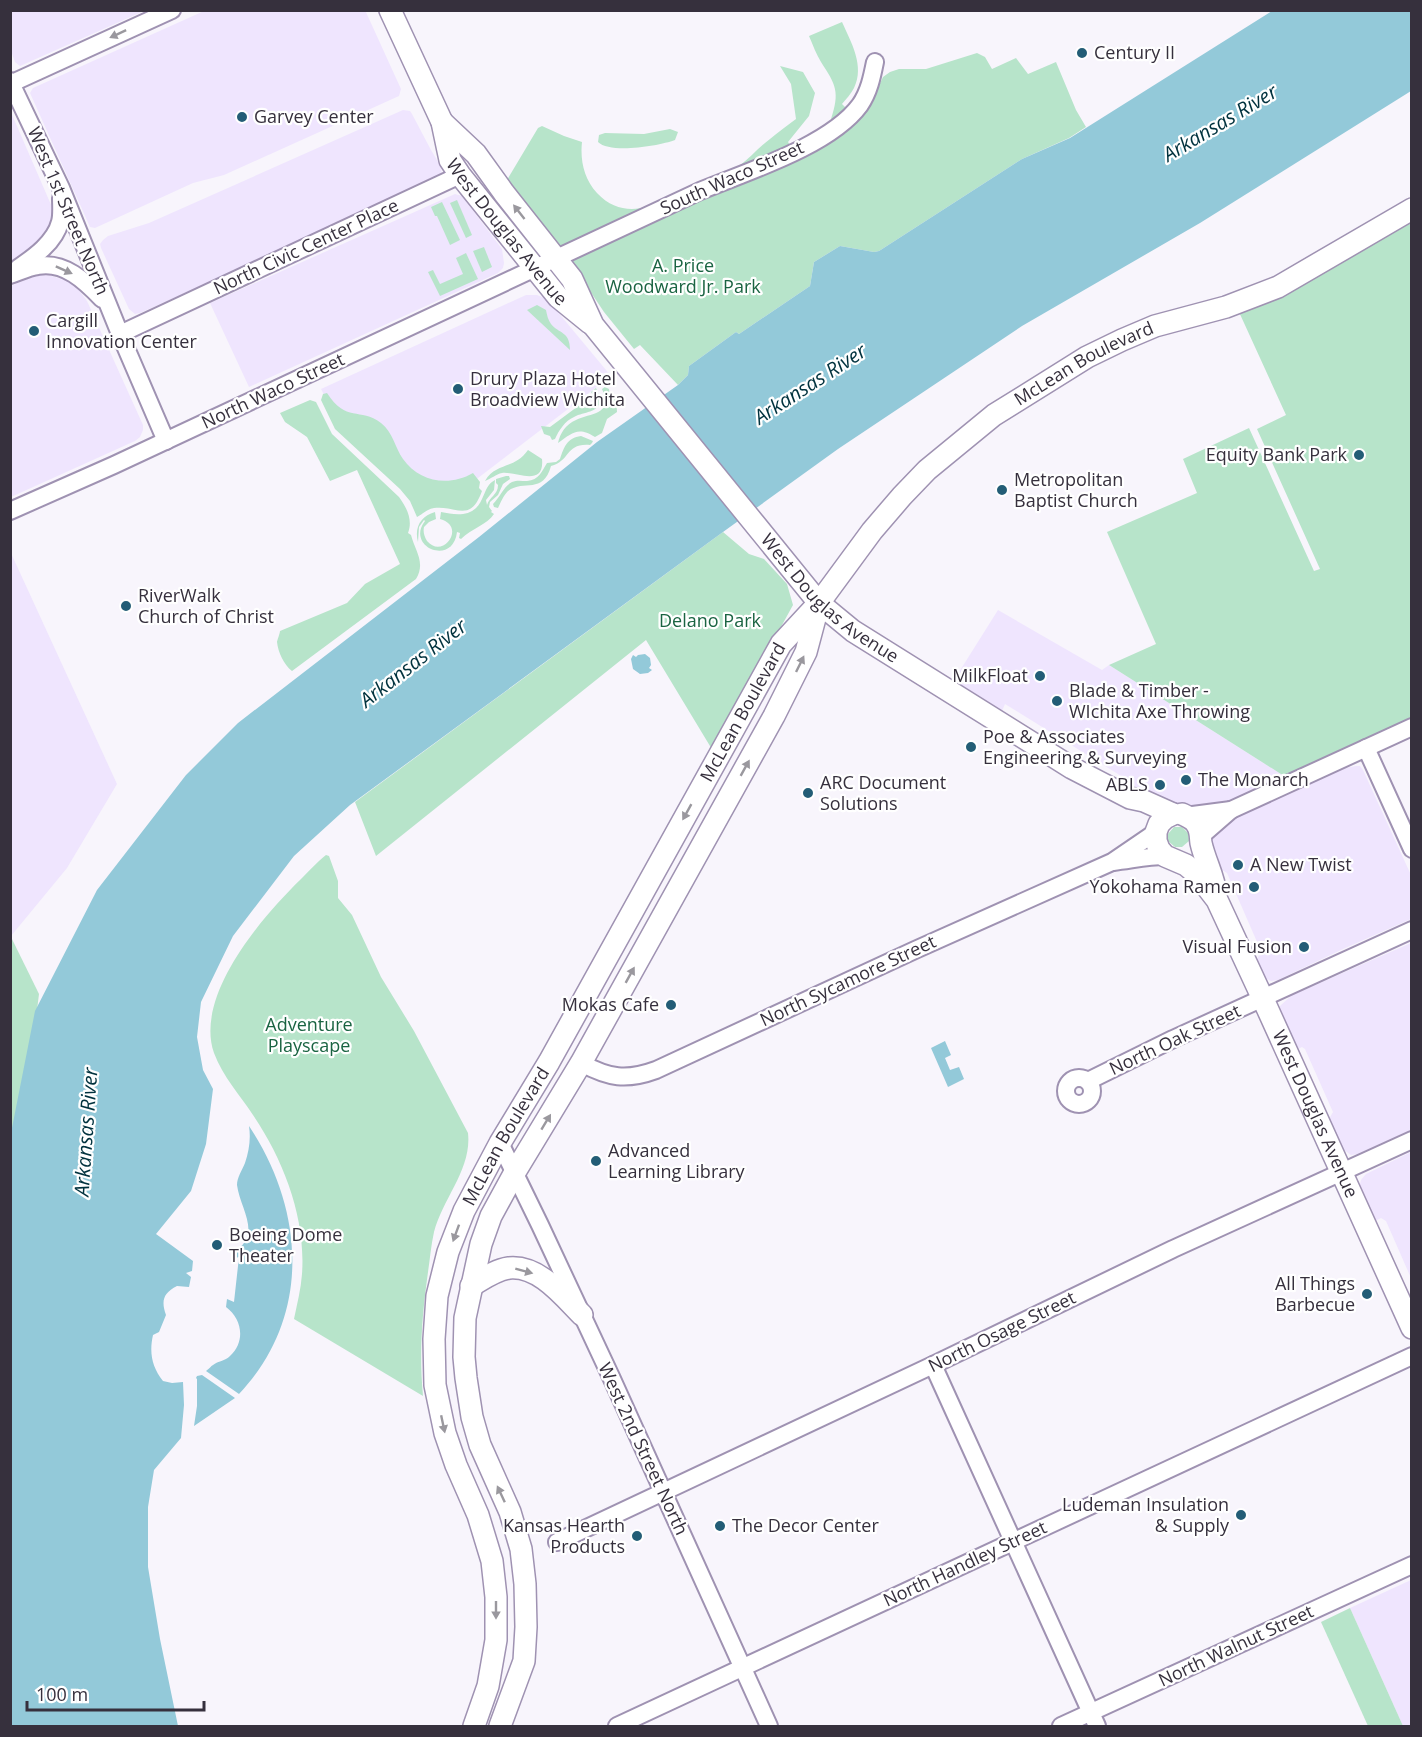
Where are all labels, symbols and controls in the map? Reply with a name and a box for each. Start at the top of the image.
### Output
one-way arrow [110,30,127,39]
place label: Century II [1094,40,1175,64]
marker: Century II [1075,46,1089,60]
water label: Arkansas River [1156,77,1283,168]
place label: Garvey Center [254,104,374,128]
marker: Garvey Center [235,110,249,124]
street label: West 1st Street North [23,123,115,298]
street label: South Waco Street [656,135,807,220]
street label: West Douglas Avenue [441,153,572,311]
street label: North Civic Center Place [209,193,402,300]
one-way arrow [512,204,525,220]
park label: A. Price Woodward Jr. Park [605,253,761,298]
one-way arrow [55,265,72,274]
place label: Cargill Innovation Center [46,308,197,353]
street label: McLean Boulevard [1009,315,1157,411]
marker: Cargill Innovation Center [27,324,41,338]
water label: Arkansas River [747,337,872,431]
street label: North Waco Street [197,346,348,434]
place label: Drury Plaza Hotel Broadview Wichita [470,366,625,411]
marker: Drury Plaza Hotel Broadview Wichita [451,382,465,396]
place label: Equity Bank Park [1206,442,1348,466]
marker: Equity Bank Park [1352,448,1366,462]
place label: Metropolitan Baptist Church [1014,467,1138,512]
marker: Metropolitan Baptist Church [995,483,1009,497]
street label: West Douglas Avenue [756,528,904,668]
place label: RiverWalk Church of Christ [138,583,274,628]
marker: RiverWalk Church of Christ [119,599,133,613]
park label: Delano Park [659,608,761,632]
water label: Arkansas River [352,612,473,714]
street label: McLean Boulevard [694,638,791,786]
one-way arrow [795,656,805,673]
place label: MilkFloat [952,663,1028,687]
marker: MilkFloat [1033,669,1047,683]
place label: Blade & Timber - WIchita Axe Throwing [1069,678,1250,723]
marker: Blade & Timber - WIchita Axe Throwing [1050,694,1064,708]
place label: Poe & Associates Engineering & Surveying [983,724,1187,769]
marker: Poe & Associates Engineering & Surveying [964,740,978,754]
one-way arrow [740,759,750,776]
place label: The Monarch [1198,767,1309,791]
place label: ARC Document Solutions [820,770,946,815]
place label: ABLS [1106,772,1148,796]
marker: The Monarch [1179,773,1193,787]
marker: ABLS [1153,778,1167,792]
marker: ARC Document Solutions [801,786,815,800]
one-way arrow [682,804,692,821]
place label: A New Twist [1250,852,1352,876]
marker: A New Twist [1231,858,1245,872]
place label: Yokohama Ramen [1090,874,1242,898]
marker: Yokohama Ramen [1247,880,1261,894]
street label: North Sycamore Street [756,929,939,1031]
place label: Visual Fusion [1183,934,1292,958]
marker: Visual Fusion [1297,940,1311,954]
one-way arrow [625,966,635,983]
place label: Mokas Cafe [562,992,659,1016]
marker: Mokas Cafe [664,998,678,1012]
street label: North Oak Street [1105,998,1244,1080]
park label: Adventure Playscape [265,1012,353,1057]
street label: West Douglas Avenue [1268,1026,1364,1201]
street label: McLean Boulevard [456,1062,554,1209]
water label: Arkansas River [67,1066,104,1199]
one-way arrow [540,1114,551,1130]
place label: Advanced Learning Library [608,1138,746,1183]
marker: Advanced Learning Library [589,1154,603,1168]
place label: Boeing Dome Theater [229,1222,342,1267]
one-way arrow [450,1224,460,1242]
marker: Boeing Dome Theater [210,1238,224,1252]
one-way arrow [515,1267,534,1277]
place label: All Things Barbecue [1275,1271,1355,1316]
street label: North Osage Street [924,1285,1079,1377]
marker: All Things Barbecue [1360,1287,1374,1301]
street label: West 2nd Street North [593,1359,694,1539]
one-way arrow [439,1415,449,1434]
one-way arrow [497,1486,506,1503]
place label: Ludeman Insulation & Supply [1062,1492,1230,1537]
marker: Ludeman Insulation & Supply [1234,1508,1248,1522]
place label: Kansas Hearth Products [503,1513,625,1558]
place label: The Decor Center [732,1513,879,1537]
street label: North Handley Street [879,1515,1050,1612]
marker: The Decor Center [713,1519,727,1533]
marker: Kansas Hearth Products [630,1529,644,1543]
street label: North Walnut Street [1154,1599,1317,1692]
one-way arrow [491,1601,501,1620]
scale bar [27,1674,204,1712]
text: 100 m [36,1682,88,1706]

